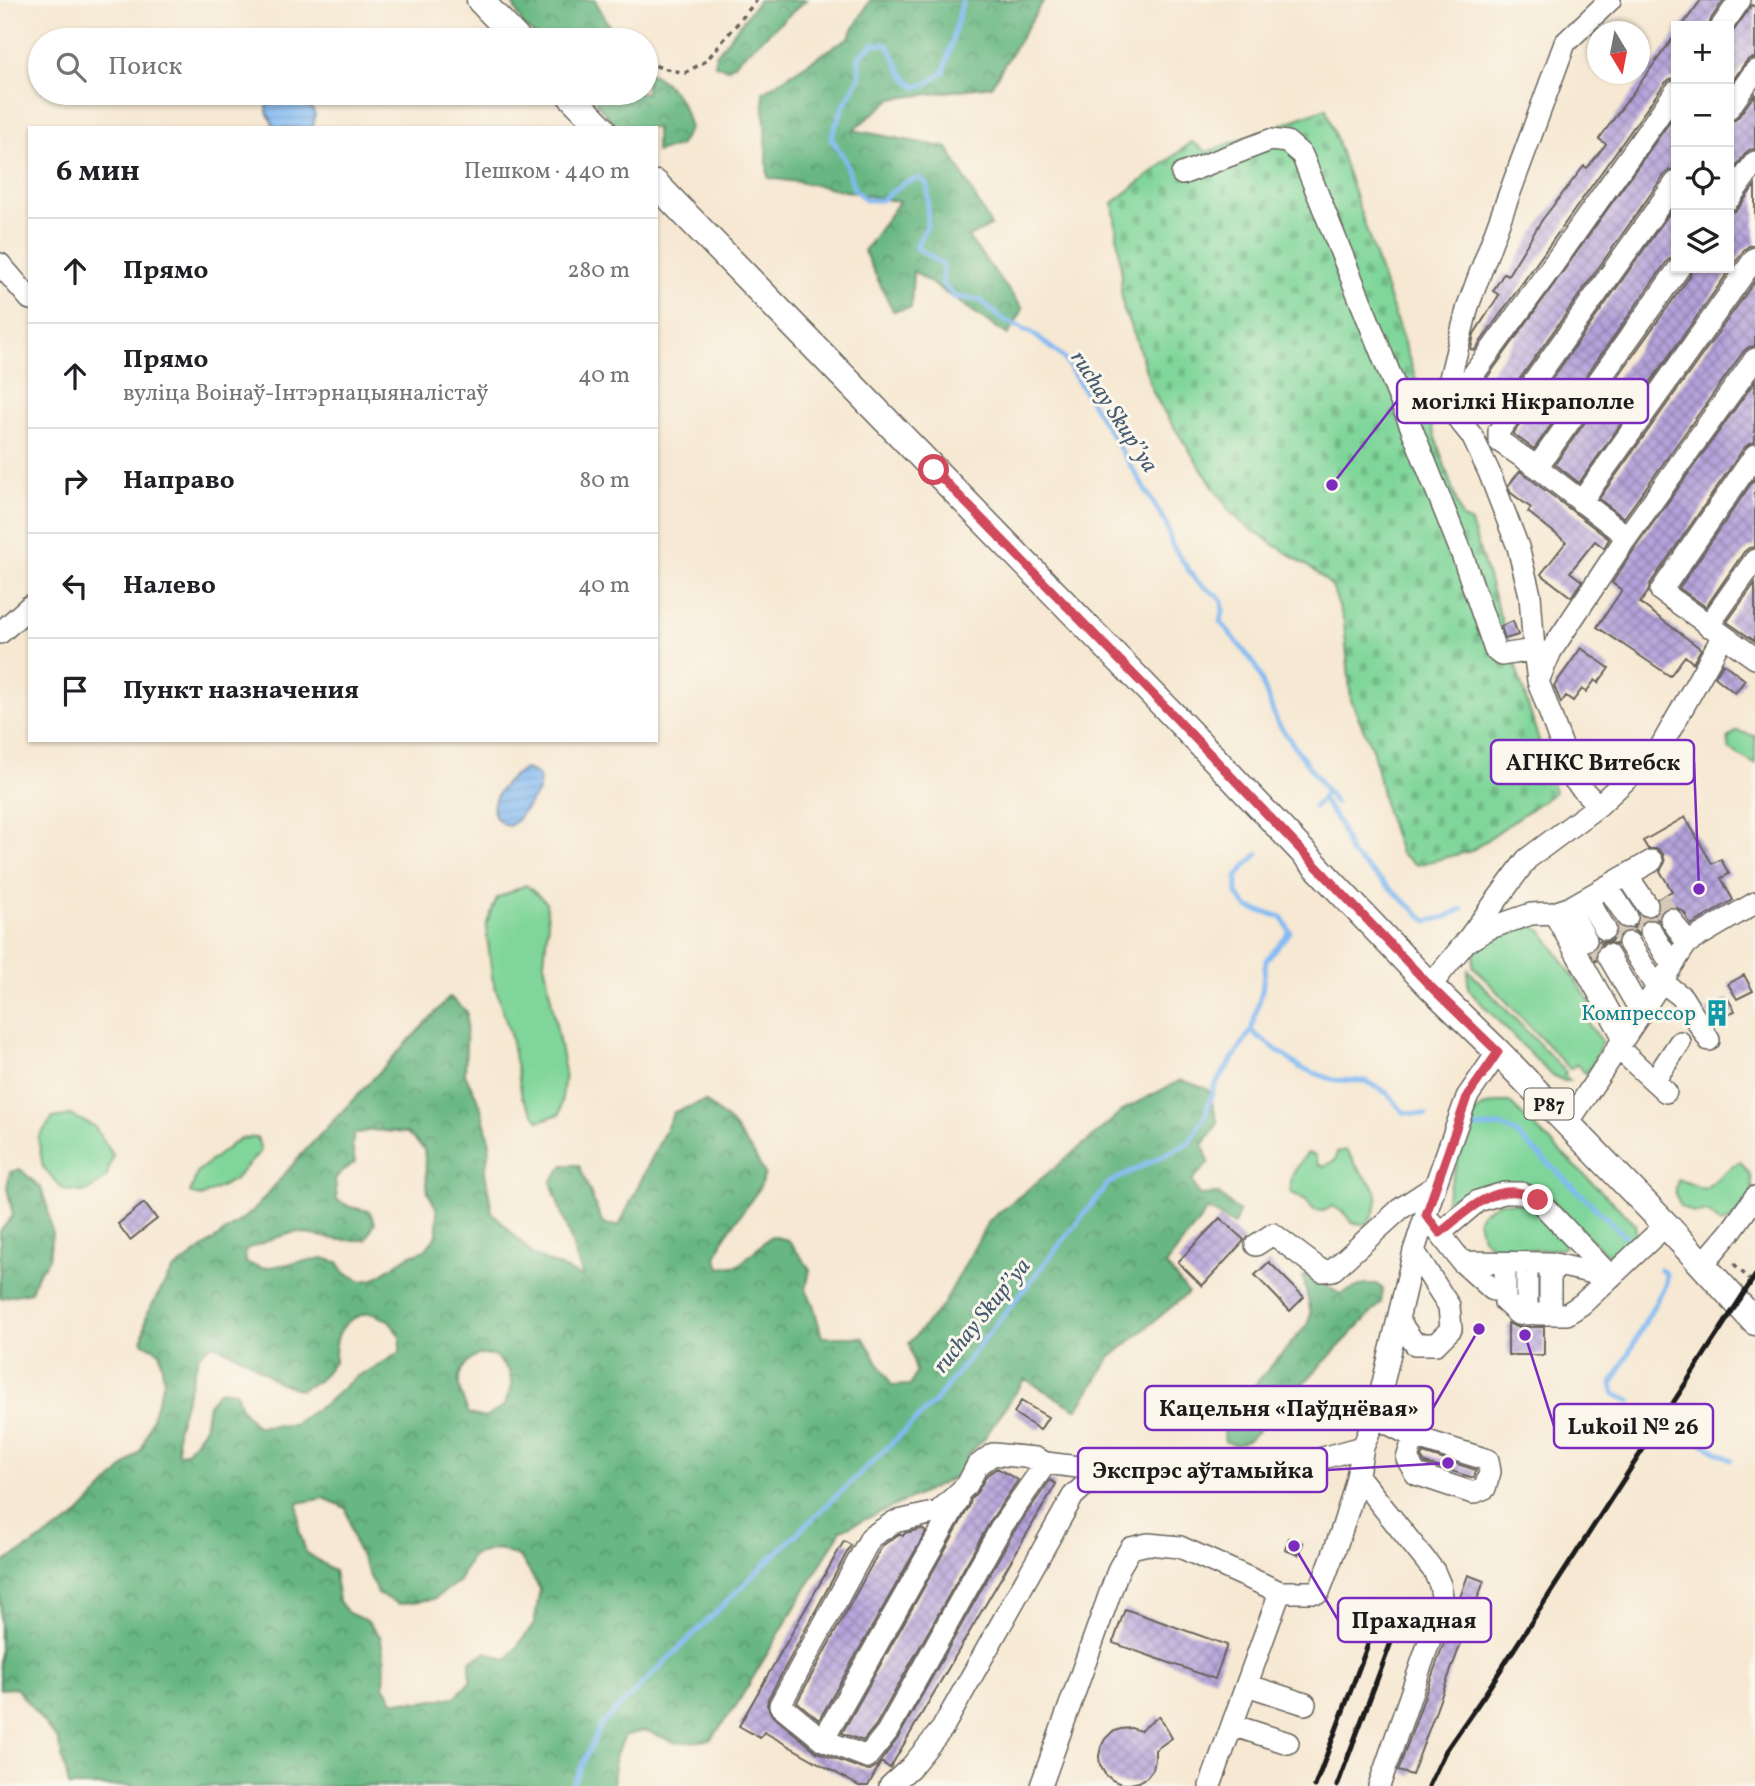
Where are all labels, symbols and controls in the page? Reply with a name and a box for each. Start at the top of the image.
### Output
north arrow [1587,21,1650,84]
map controls [1671,21,1734,273]
button: + [1671,21,1734,84]
search box [28,28,658,105]
icon: search [52,48,90,86]
text: Поиск [108,49,182,85]
button: − [1671,84,1734,147]
button: locate [1671,147,1734,210]
text: 6 мин [56,151,140,193]
text: Пешком · 440 m [464,156,630,188]
button: layers [1671,210,1734,273]
icon: ahead [56,252,94,290]
text: Прямо [123,253,208,289]
text: 280 m [567,255,630,287]
text: Прямо [123,342,208,378]
water label: ruchay Skup’’ya [1062,345,1165,480]
icon: ahead [56,357,94,395]
text: 40 m [578,360,630,392]
text: вуліца Воінаў-Інтэрнацыяналістаў [123,378,489,410]
callout: могілкі Нікраполле [1397,379,1648,423]
text: могілкі Нікраполле [1412,387,1634,419]
route start [918,454,949,485]
icon: right [56,462,94,500]
text: Направо [123,463,235,499]
text: 80 m [580,465,630,497]
icon: left [56,567,94,605]
text: Налево [123,568,216,604]
text: 40 m [578,570,630,602]
icon: arrive [56,672,94,710]
text: Пункт назначения [123,673,359,709]
callout: АГНКС Витебск [1491,740,1694,784]
text: АГНКС Витебск [1506,748,1680,780]
building icon: Компрессор [1702,998,1732,1028]
place label: Компрессор [1581,1000,1696,1029]
road number: Р87 [1524,1088,1574,1120]
route end [1522,1184,1553,1215]
water label: ruchay Skup’’ya [926,1252,1039,1381]
callout: Кацельня «Паўднёвая» [1145,1386,1433,1430]
text: Кацельня «Паўднёвая» [1159,1394,1419,1426]
callout: Lukoil № 26 [1554,1404,1713,1448]
text: Lukoil № 26 [1567,1412,1699,1444]
callout: Экспрэс аўтамыйка [1078,1448,1327,1492]
text: Экспрэс аўтамыйка [1092,1456,1314,1488]
callout: Прахадная [1338,1598,1491,1642]
text: Прахадная [1351,1606,1477,1638]

